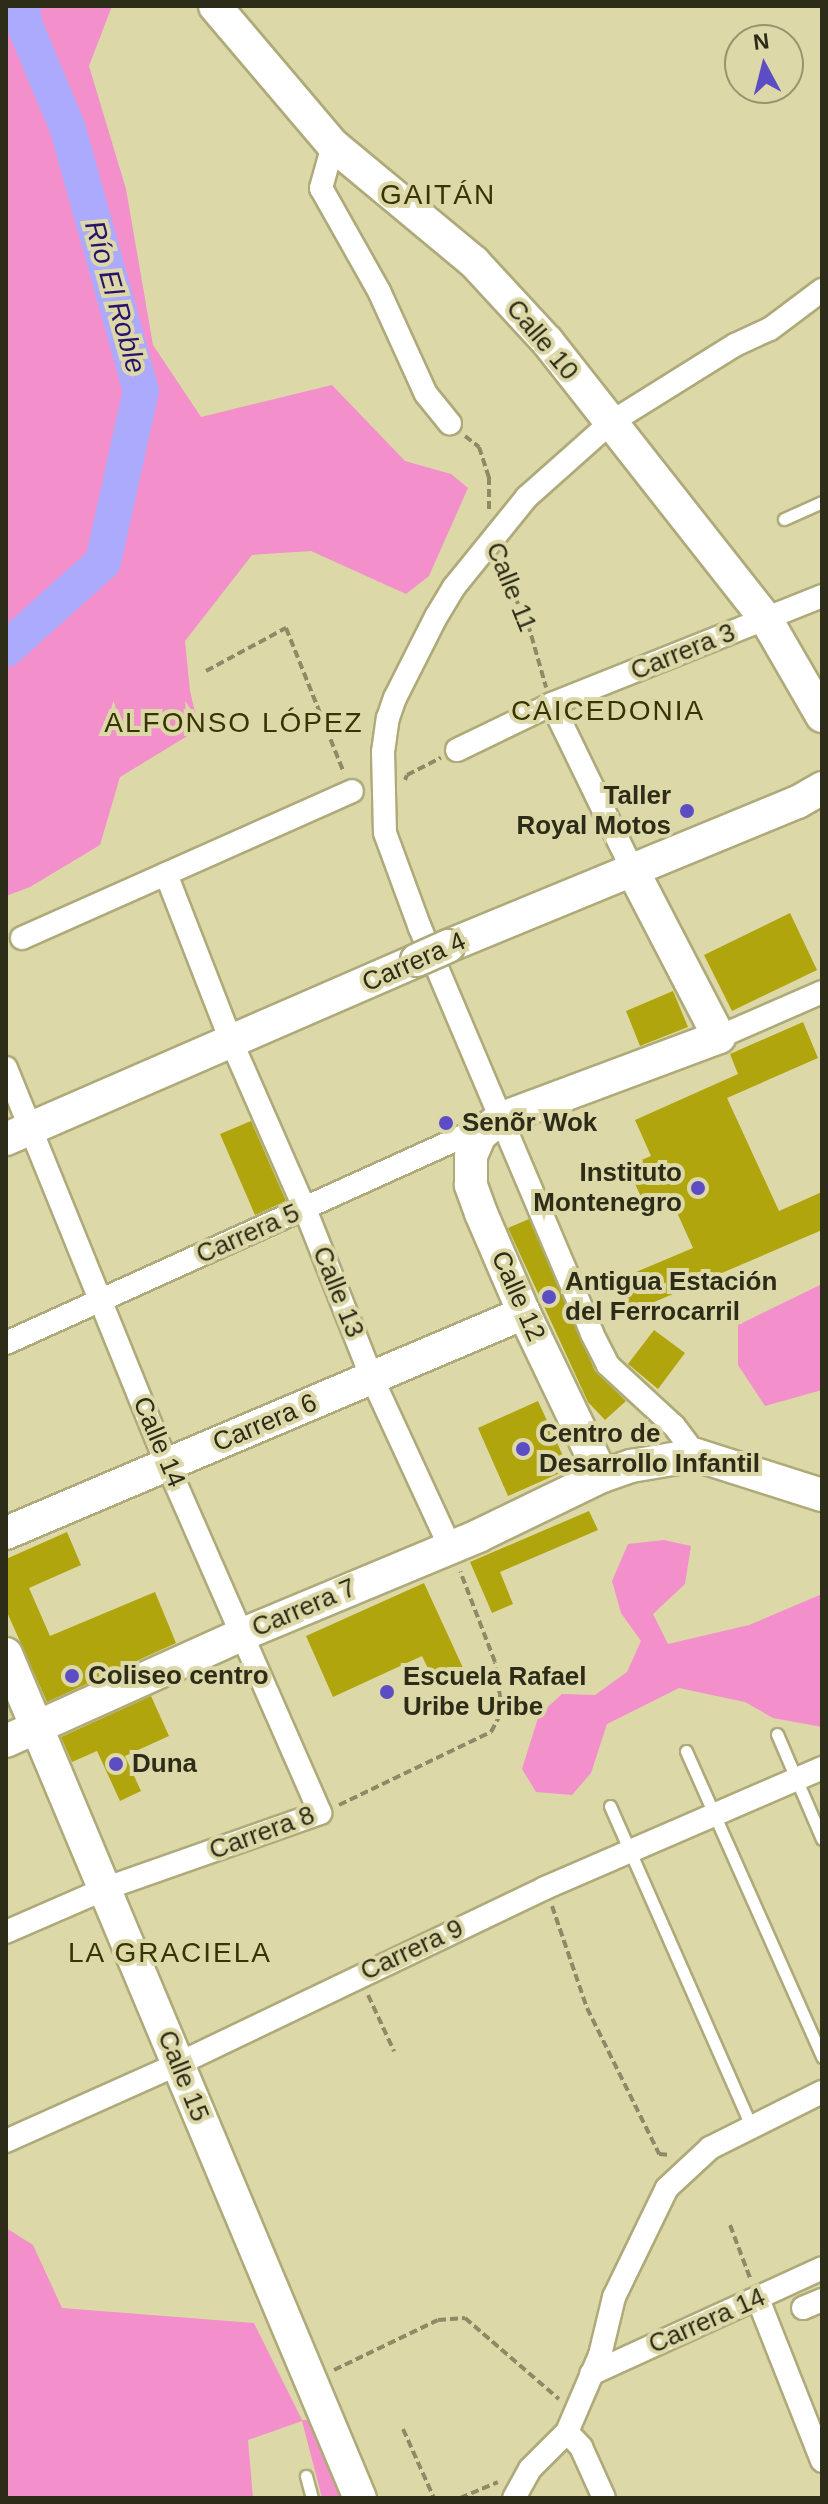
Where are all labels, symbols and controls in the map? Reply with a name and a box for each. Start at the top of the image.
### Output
north arrow [724,24,804,104]
text: N [752,28,771,55]
district label: GAITÁN [380,178,496,212]
water label: Río El Roble [77,217,153,377]
street label: Calle 10 [499,293,585,387]
street label: Calle 11 [479,538,543,636]
street label: Carrera 3 [626,617,740,687]
district label: CAICEDONIA [511,694,705,728]
district label: ALFONSO LÓPEZ [104,706,364,740]
place label: Taller Royal Motos [516,780,671,842]
marker: Taller Royal Motos [678,802,696,820]
street label: Carrera 4 [357,925,471,999]
place label: Senõr Wok [462,1107,597,1139]
marker: Senõr Wok [437,1114,455,1132]
place label: Instituto Montenegro [533,1157,682,1218]
marker: Instituto Montenegro [689,1179,707,1197]
street label: Carrera 5 [191,1197,305,1271]
street label: Calle 13 [306,1242,370,1342]
street label: Calle 12 [484,1246,552,1346]
place label: Antigua Estación del Ferrocarril [565,1266,777,1328]
marker: Antigua Estación del Ferrocarril [540,1288,558,1306]
street label: Carrera 6 [208,1387,322,1459]
street label: Calle 14 [126,1392,192,1492]
place label: Centro de Desarrollo Infantil [539,1418,760,1480]
marker: Centro de Desarrollo Infantil [514,1440,532,1458]
street label: Carrera 7 [247,1572,361,1644]
place label: Coliseo centro [88,1660,269,1692]
place label: Escuela Rafael Uribe Uribe [403,1661,587,1722]
marker: Coliseo centro [63,1667,81,1685]
marker: Escuela Rafael Uribe Uribe [378,1683,396,1701]
place label: Duna [132,1748,197,1780]
marker: Duna [107,1755,125,1773]
street label: Carrera 8 [205,1800,319,1866]
street label: Carrera 9 [356,1913,468,1987]
district label: LA GRACIELA [67,1936,273,1970]
street label: Calle 15 [151,2026,215,2126]
street label: Carrera 14 [644,2281,770,2361]

